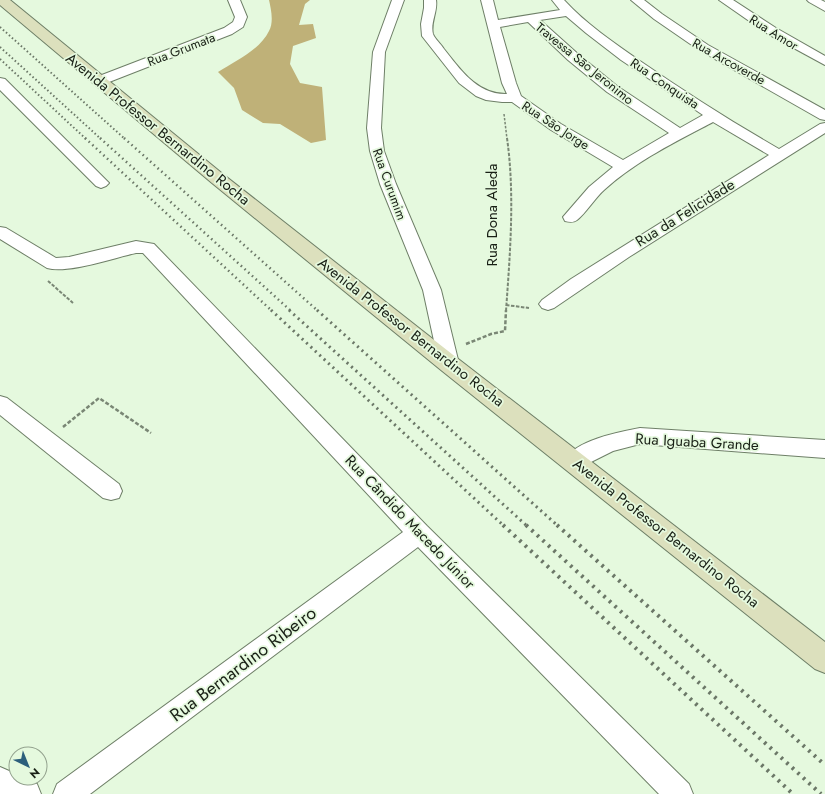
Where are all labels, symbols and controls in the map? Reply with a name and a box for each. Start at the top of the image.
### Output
street label: Rua Amor [746,10,802,55]
street label: Travessa Sāo Jeronimo [531,18,638,109]
street label: Rua Grumata [144,28,218,71]
street label: Rua Arcoverde [689,33,769,90]
street label: Avenida Professor Bernardino Rocha [61,48,255,210]
street label: Rua Conquista [627,53,703,113]
street label: Rua São Jorge [518,96,594,155]
street label: Rua Curumim [368,146,411,223]
street label: Rua Dona Aleda [481,164,503,266]
street label: Rua da Felicidade [631,173,739,252]
street label: Avenida Professor Bernardino Rocha [313,252,509,412]
street label: Rua Iguaba Grande [635,428,760,456]
street label: Rua Cândido Macedo Júnior [340,450,481,595]
street label: Avenida Professor Bernardino Rocha [568,453,764,613]
street label: Rua Bernardino Ribeiro [164,600,322,728]
north arrow [8,746,48,786]
text: N [26,764,43,782]

